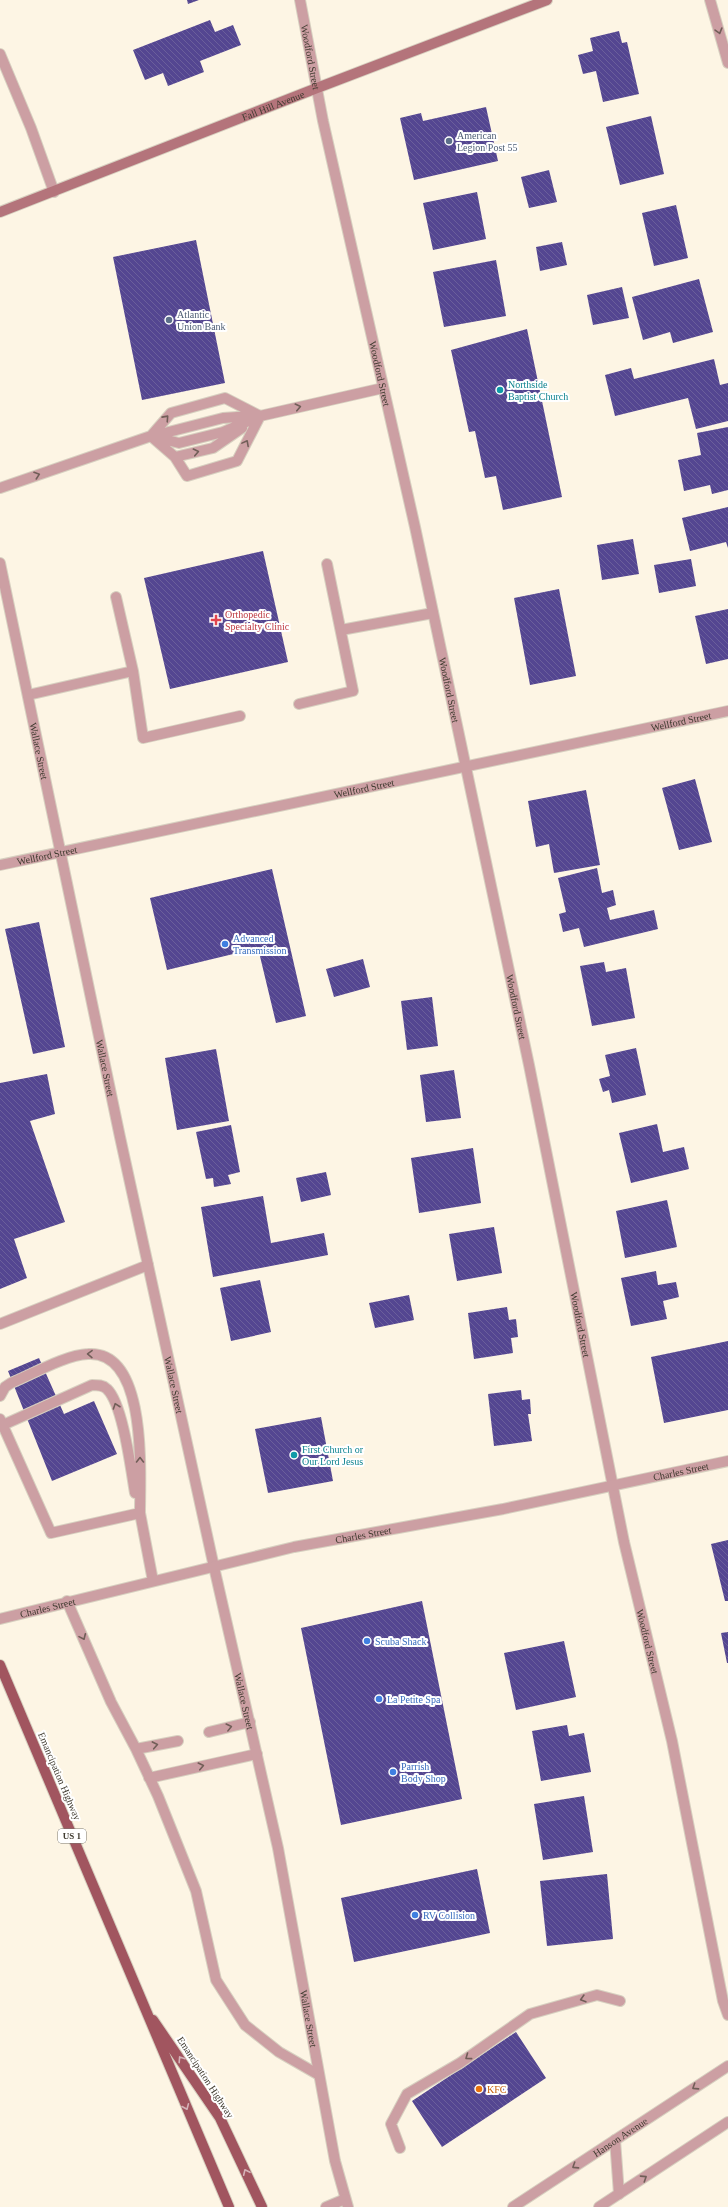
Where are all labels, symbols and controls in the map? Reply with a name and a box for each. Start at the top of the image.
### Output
street label: Woodford Street [299,24,322,91]
one-way arrow [714,28,723,35]
street label: Fall Hill Avenue [240,88,306,123]
place label: American Legion Post 55 [457,130,518,153]
marker: American Legion Post 55 [444,136,454,146]
place label: Atlantic Union Bank [177,309,226,332]
marker: Atlantic Union Bank [164,315,174,325]
street label: Woodford Street [367,340,392,407]
place label: Northside Baptist Church [508,379,568,402]
marker: Northside Baptist Church [495,385,505,395]
one-way arrow [295,404,301,412]
one-way arrow [162,416,169,423]
one-way arrow [242,439,249,447]
one-way arrow [192,448,199,457]
one-way arrow [33,471,40,480]
place label: Orthopedic Specialty Clinic [225,609,290,632]
marker: Orthopedic Specialty Clinic [210,614,222,626]
street label: Woodford Street [437,657,461,724]
street label: Wellford Street [650,710,712,733]
street label: Wallace Street [27,722,50,781]
street label: Wellford Street [333,777,395,800]
street label: Wellford Street [16,844,78,867]
place label: Advanced Transmission [233,933,287,956]
marker: Advanced Transmission [220,939,230,949]
street label: Woodford Street [504,973,528,1041]
street label: Wallace Street [94,1039,116,1098]
street label: Woodford Street [568,1291,592,1358]
one-way arrow [87,1350,93,1359]
street label: Wallace Street [162,1355,185,1415]
one-way arrow [113,1403,121,1410]
place label: First Church or Our Lord Jesus [302,1444,364,1467]
marker: First Church or Our Lord Jesus [289,1450,299,1460]
one-way arrow [136,1457,144,1463]
street label: Charles Street [652,1460,710,1483]
street label: Charles Street [334,1524,392,1545]
street label: Charles Street [19,1596,77,1620]
street label: Woodford Street [634,1608,661,1675]
one-way arrow [78,1633,86,1640]
marker: Scuba Shack [362,1636,372,1646]
place label: Scuba Shack [375,1636,426,1647]
street label: Wallace Street [232,1672,256,1731]
marker: La Petite Spa [374,1694,384,1704]
place label: La Petite Spa [387,1694,441,1705]
one-way arrow [226,1724,233,1732]
street label: Emancipation Highway [36,1730,83,1822]
one-way arrow [152,1741,158,1750]
place label: Parrish Body Shop [401,1761,446,1784]
one-way arrow [197,1763,204,1771]
marker: Parrish Body Shop [388,1767,398,1777]
road number: US 1 [58,1829,86,1843]
marker: RV Collision [410,1910,420,1920]
place label: RV Collision [423,1910,475,1921]
street label: Wallace Street [298,1989,319,2048]
one-way arrow [579,1994,586,2003]
street label: Emancipation Highway [175,2035,236,2120]
one-way arrow [466,2052,473,2059]
one-way arrow [178,2056,186,2063]
one-way arrow [692,2083,699,2090]
marker: KFC [474,2084,484,2094]
place label: KFC [487,2084,507,2095]
one-way arrow [181,2104,189,2111]
street label: Hanson Avenue [591,2115,650,2159]
one-way arrow [572,2161,579,2169]
one-way arrow [243,2168,251,2176]
one-way arrow [639,2176,646,2183]

